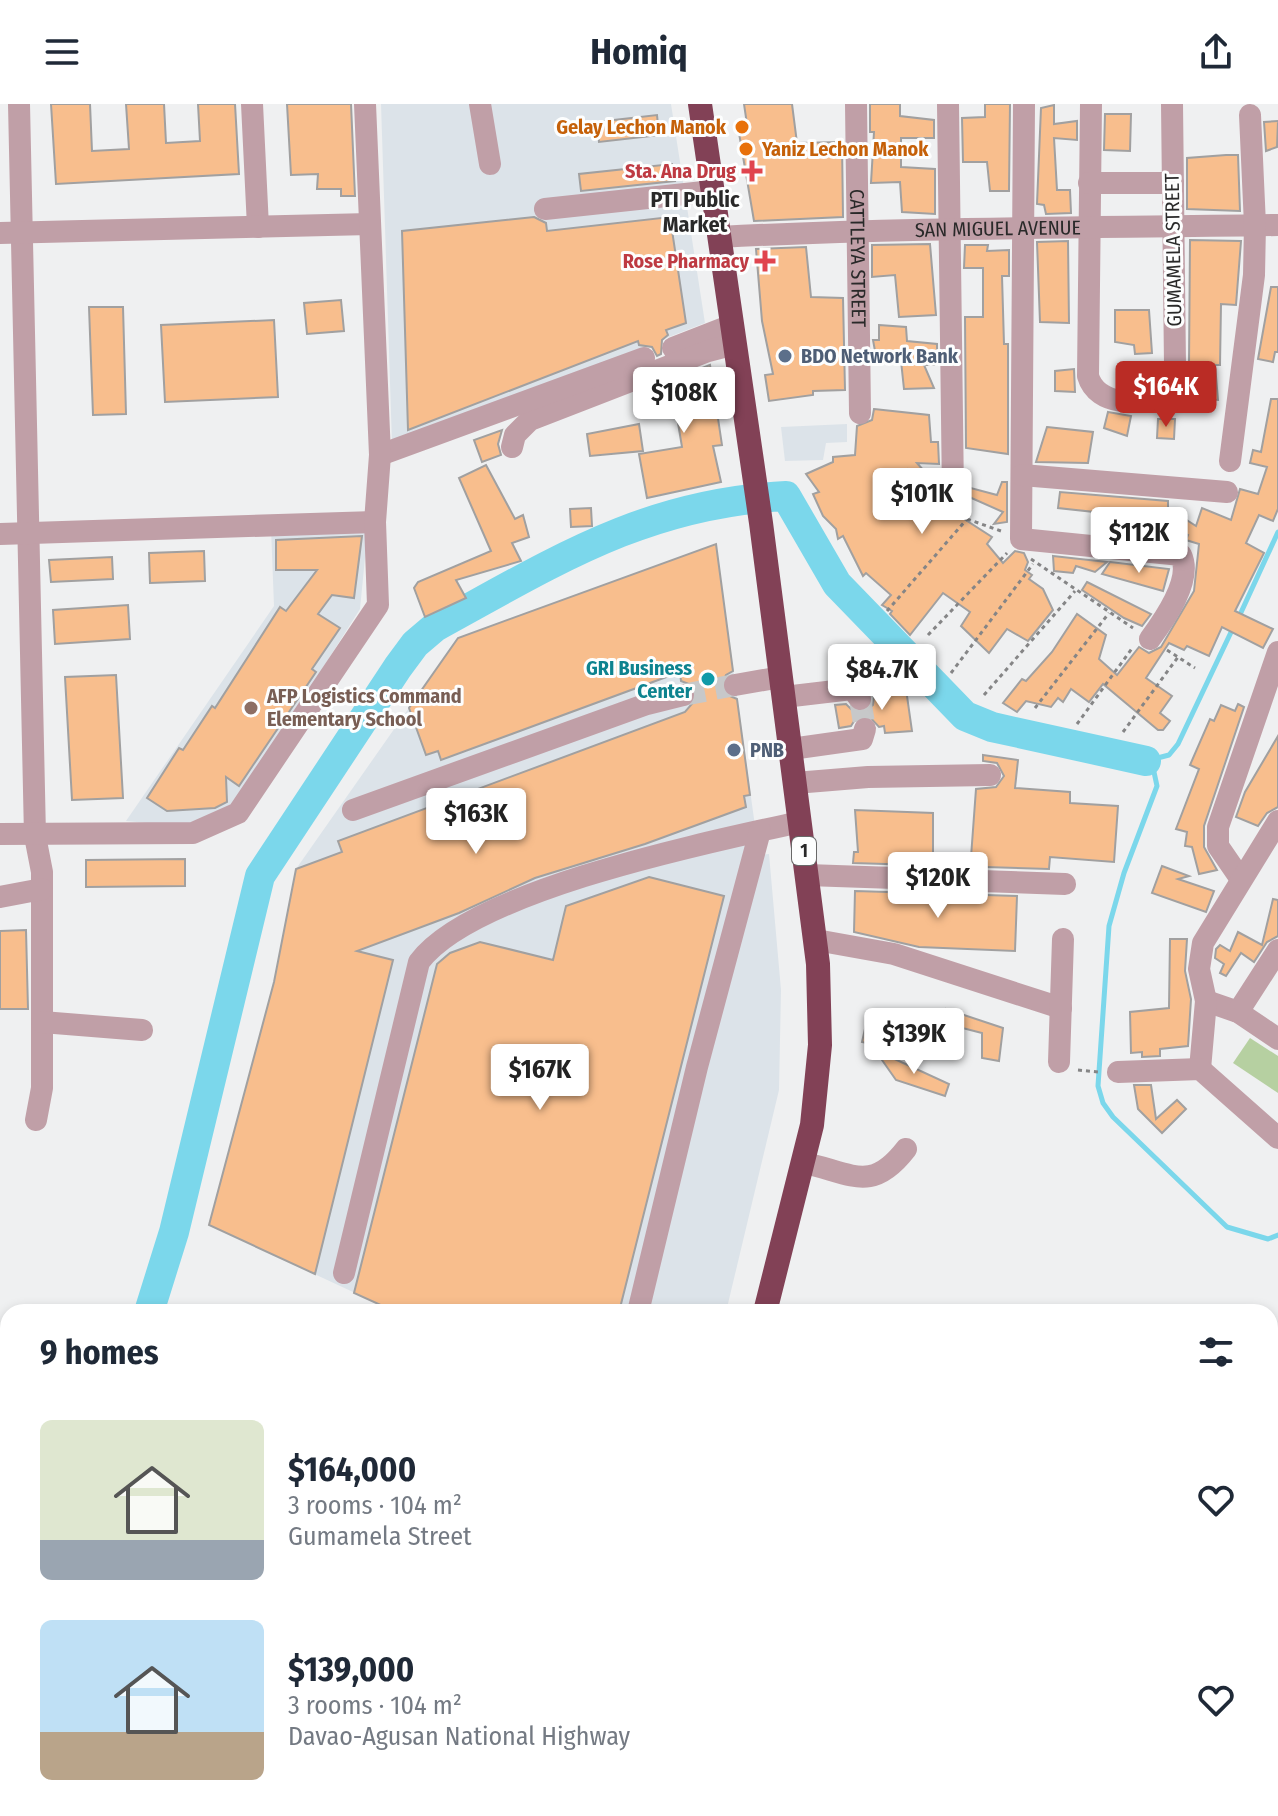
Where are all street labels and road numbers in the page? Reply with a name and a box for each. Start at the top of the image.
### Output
street label: GUMAMELA STREET [1160,172,1186,327]
street label: CATTLEYA STREET [845,189,871,328]
street label: SAN MIGUEL AVENUE [915,215,1081,242]
road number: 1 [792,837,816,865]

